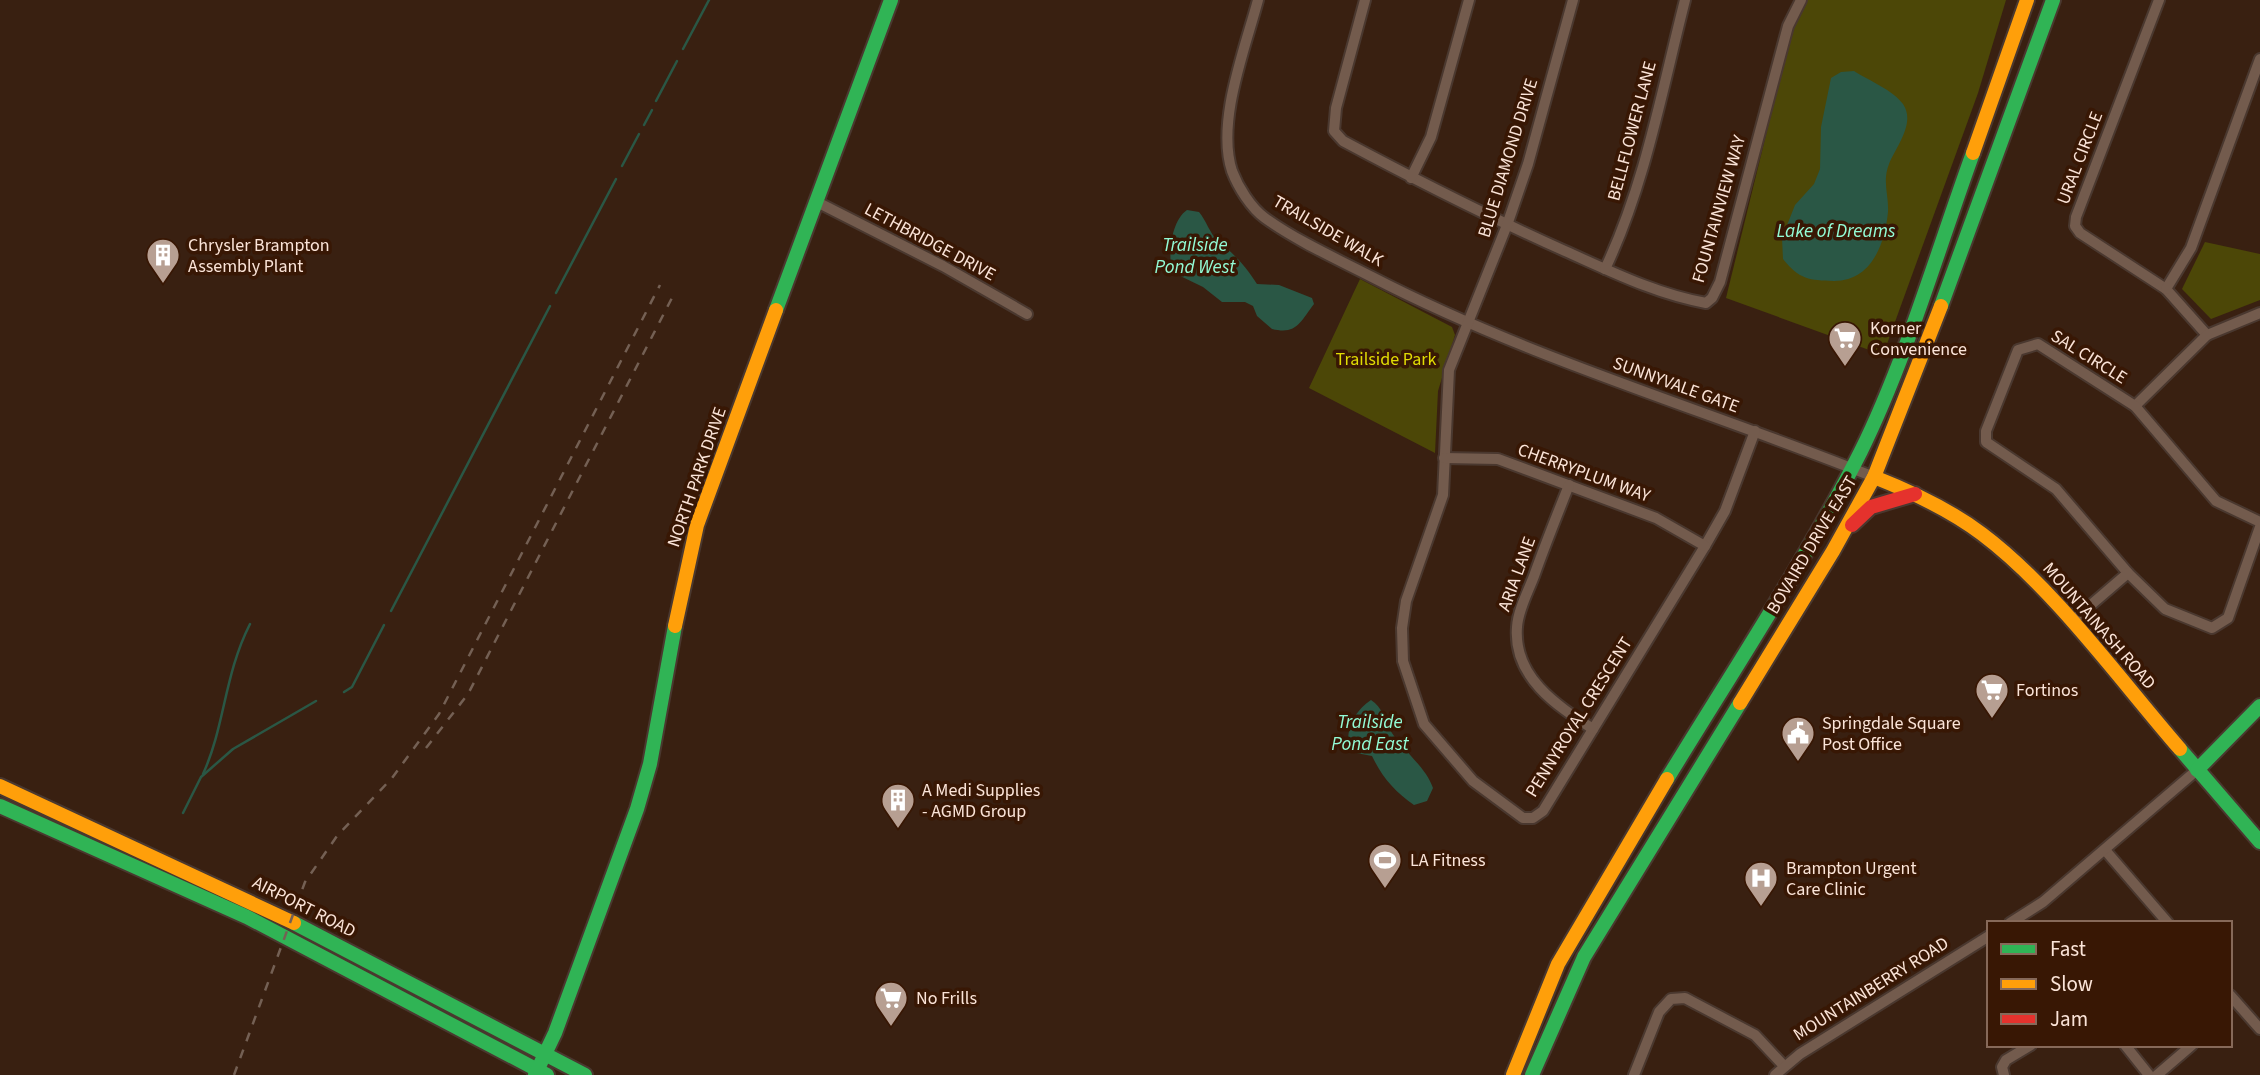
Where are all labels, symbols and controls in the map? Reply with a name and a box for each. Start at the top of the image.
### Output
street label: BELLFLOWER LANE [1601,58,1663,204]
street label: BLUE DIAMOND DRIVE [1472,75,1544,241]
street label: URAL CIRCLE [2051,108,2109,208]
street label: FOUNTAINVIEW WAY [1686,132,1752,286]
street label: TRAILSIDE WALK [1268,189,1389,273]
street label: LETHBRIDGE DRIVE [860,197,1000,287]
water label: Lake of Dreams [1777,218,1896,245]
water label: Trailside Pond West [1155,232,1236,281]
place label: Chrysler Brampton Assembly Plant [188,233,330,279]
building icon: Chrysler Brampton Assembly Plant [144,236,182,285]
place label: Korner Convenience [1870,316,1967,362]
supermarket icon: Korner Convenience [1826,319,1864,368]
street label: SAL CIRCLE [2046,324,2132,390]
park label: Trailside Park [1336,347,1437,372]
street label: SUNNYVALE GATE [1609,351,1743,419]
street label: NORTH PARK DRIVE [661,404,733,550]
street label: CHERRYPLUM WAY [1514,437,1654,509]
street label: BOVAIRD DRIVE EAST [1761,471,1863,619]
street label: ARIA LANE [1492,533,1542,615]
street label: MOUNTAINASH ROAD [2037,557,2161,695]
street label: PENNYROYAL CRESCENT [1520,632,1639,802]
supermarket icon: Fortinos [1973,671,2011,720]
place label: Fortinos [2016,678,2078,703]
water label: Trailside Pond East [1331,709,1410,758]
place label: Springdale Square Post Office [1822,711,1961,757]
public building icon: Springdale Square Post Office [1779,714,1817,763]
place label: A Medi Supplies - AGMD Group [922,778,1040,824]
building icon: A Medi Supplies - AGMD Group [879,781,917,830]
sports icon: LA Fitness [1366,841,1404,890]
place label: LA Fitness [1410,848,1485,873]
place label: Brampton Urgent Care Clinic [1786,856,1916,902]
hospital icon: Brampton Urgent Care Clinic [1742,859,1780,908]
street label: AIRPORT ROAD [248,870,360,944]
legend [1987,921,2232,1047]
street label: MOUNTAINBERRY ROAD [1789,931,1953,1047]
text: Fast [2050,934,2086,964]
text: Slow [2050,969,2093,999]
supermarket icon: No Frills [872,979,910,1028]
place label: No Frills [916,986,977,1011]
text: Jam [2050,1004,2088,1034]

